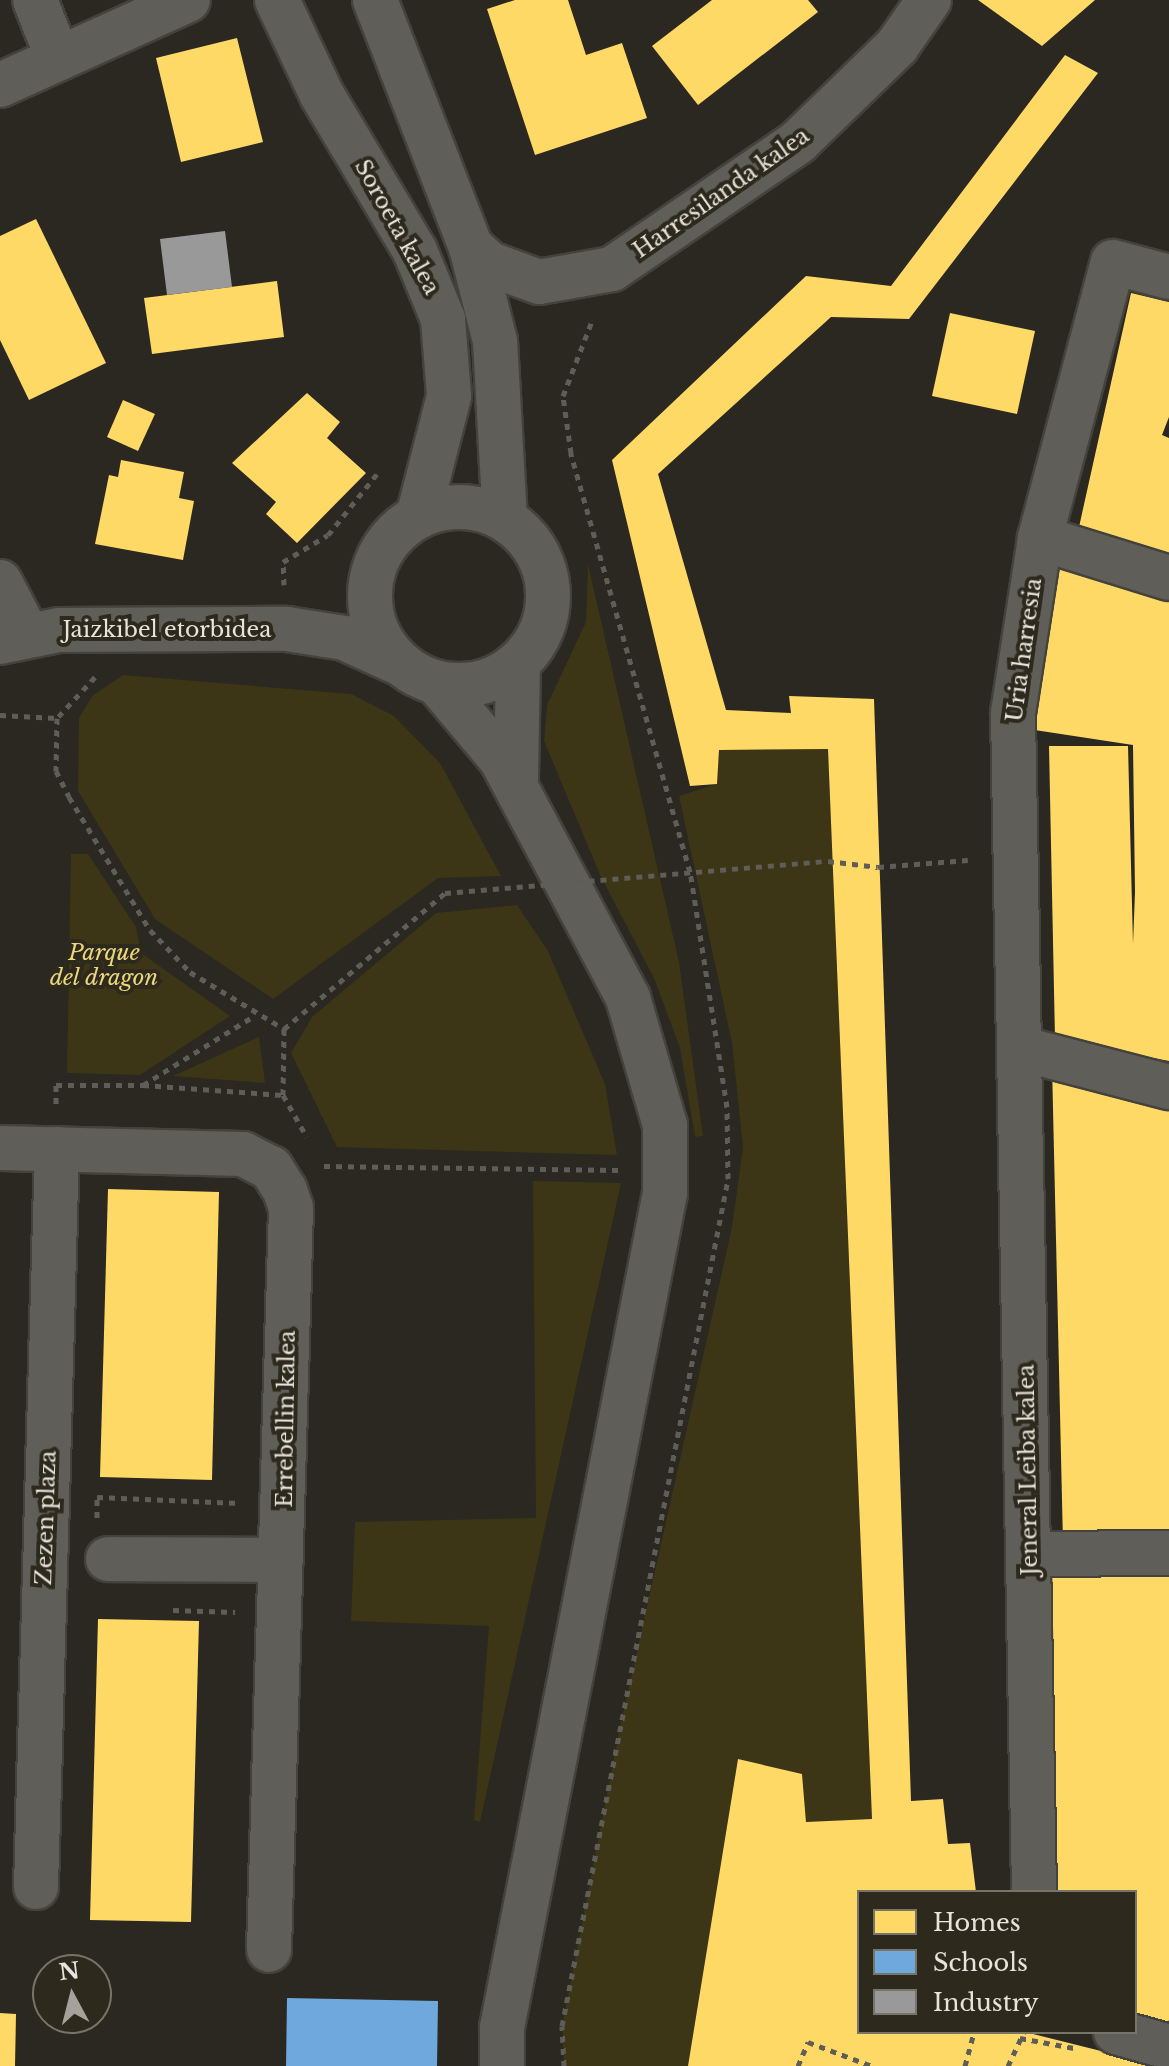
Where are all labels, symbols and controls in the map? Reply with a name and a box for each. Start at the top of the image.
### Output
street label: Harresilanda kalea [628,122,814,264]
street label: Soroeta kalea [349,155,445,299]
street label: Uria harresia [1001,576,1047,724]
street label: Jaizkibel etorbidea [63,617,271,643]
park label: Parque del dragon [50,939,158,990]
street label: Errebellin kalea [271,1330,301,1508]
street label: Jeneral Leiba kalea [1013,1364,1043,1576]
street label: Zezen plaza [30,1450,62,1586]
legend [857,1890,1137,2034]
text: Homes [933,1908,1021,1937]
text: Schools [933,1948,1028,1977]
north arrow [32,1954,112,2034]
text: N [57,1957,81,1986]
text: Industry [933,1988,1039,2017]

